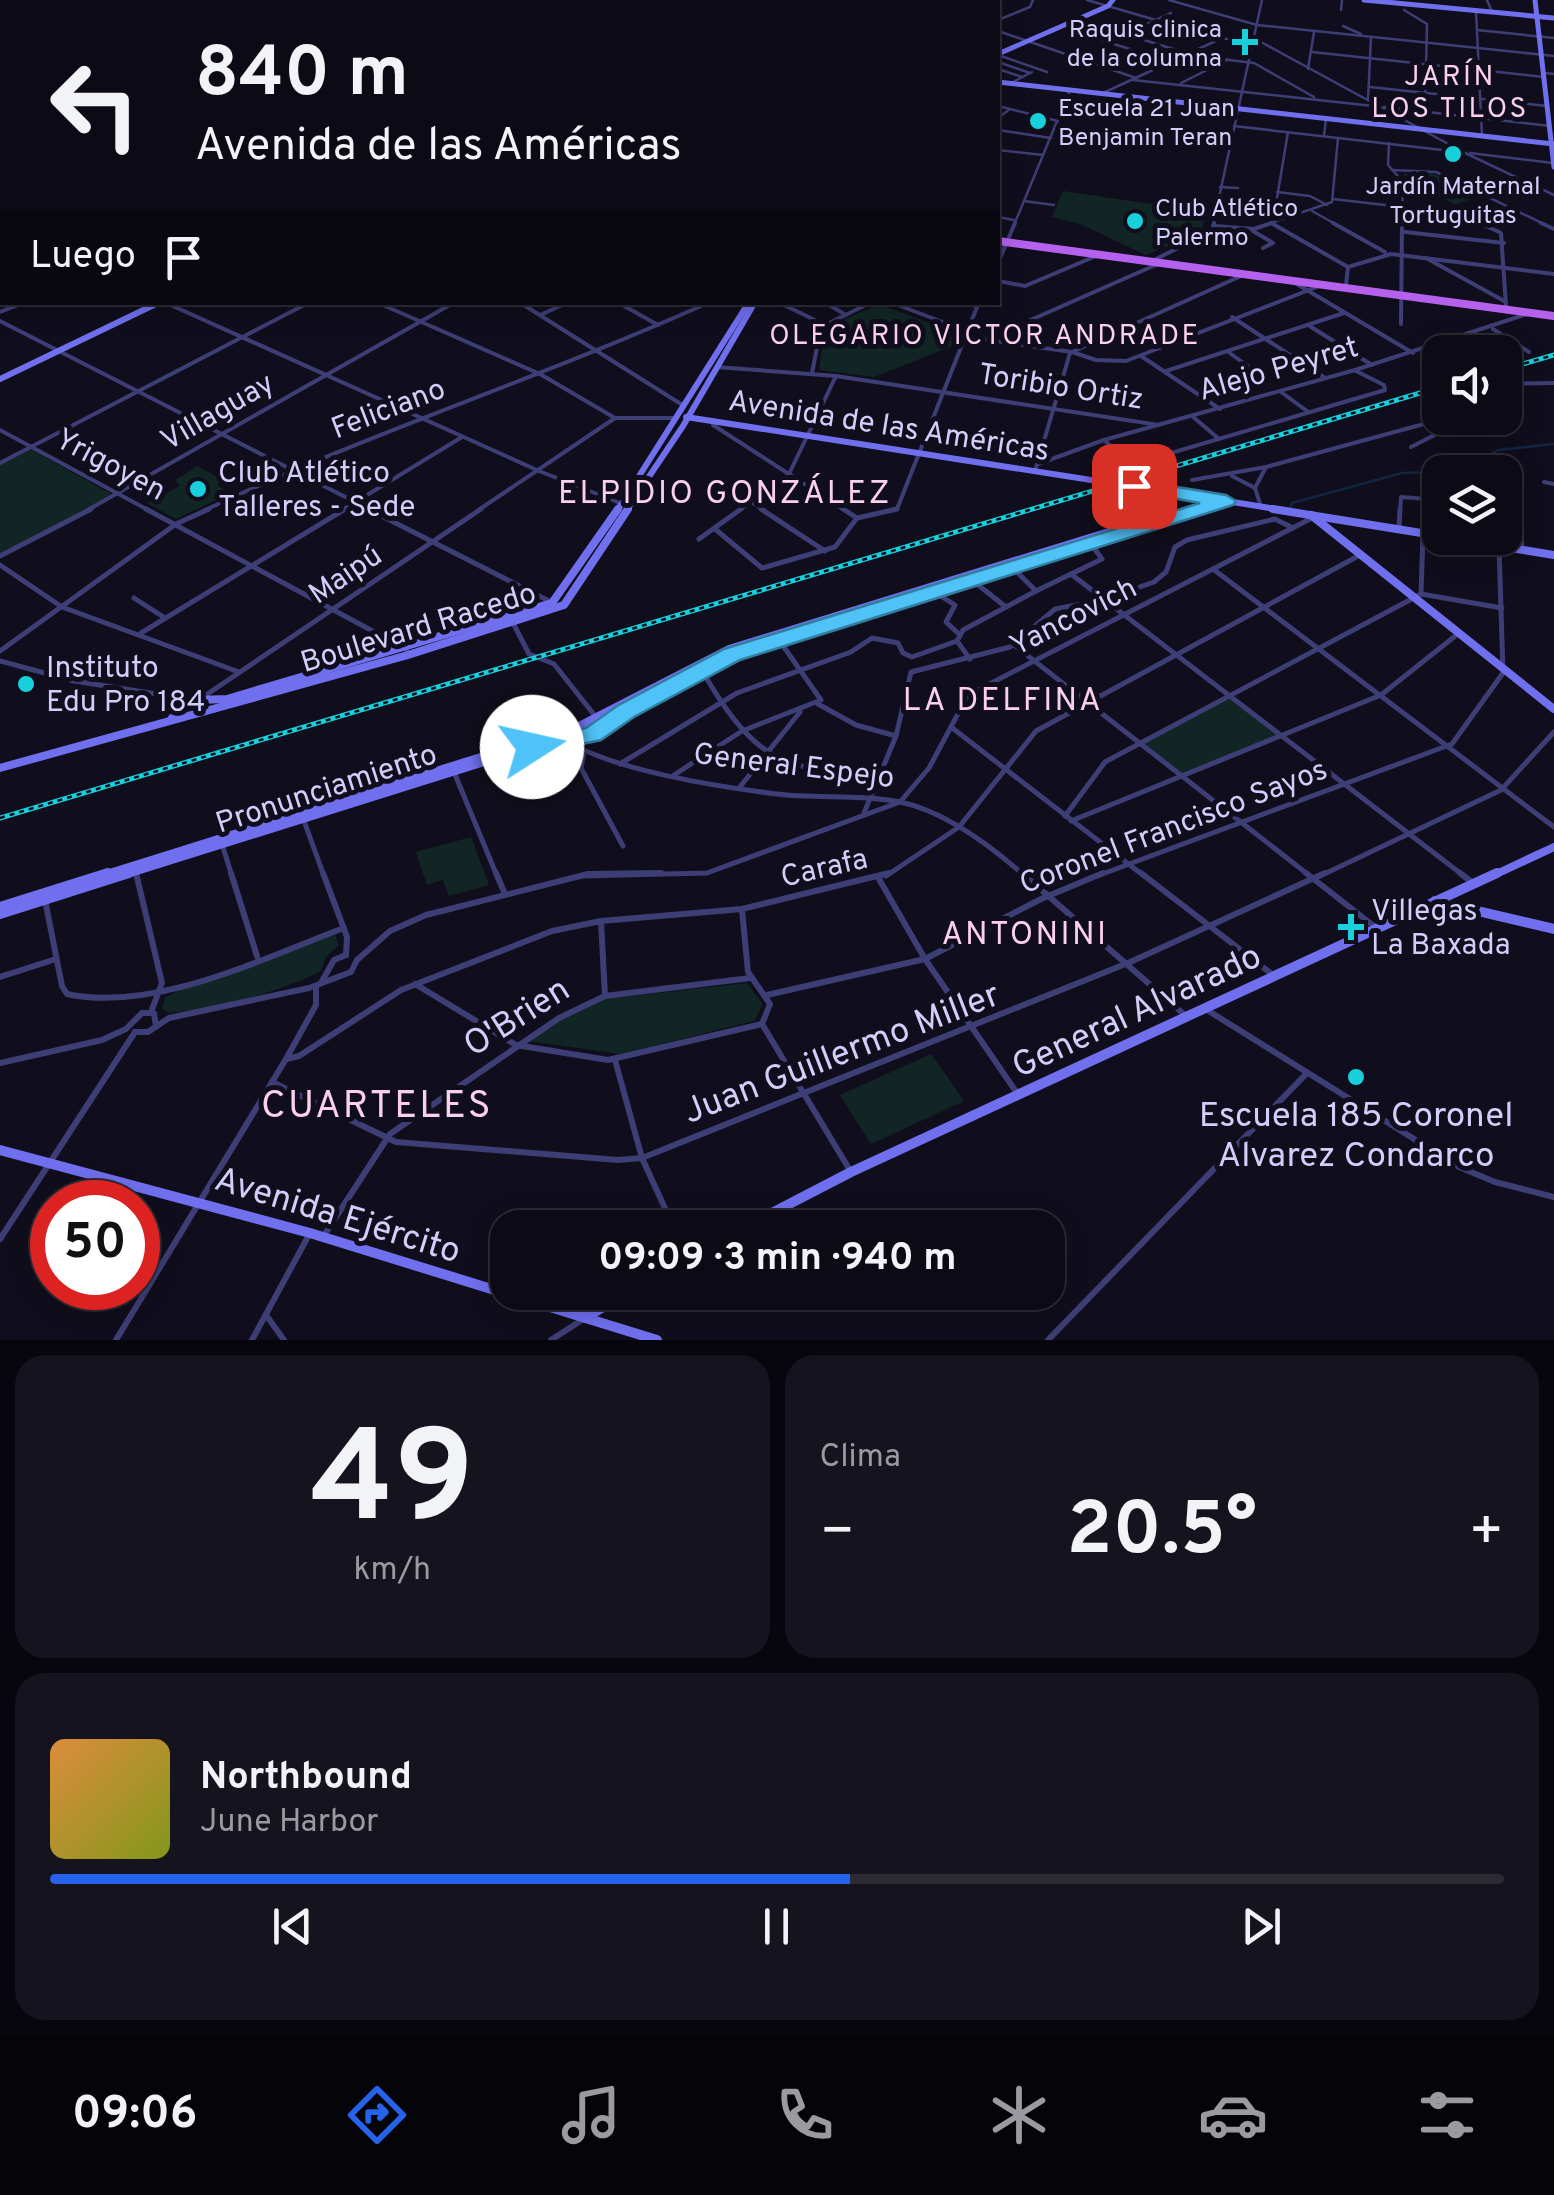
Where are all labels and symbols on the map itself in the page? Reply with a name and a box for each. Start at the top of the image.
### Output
place label: Raquis clinica de la columna [1067,15,1222,76]
marker: Raquis clinica de la columna [1232,29,1258,55]
district label: JARÍN LOS TILOS [1371,58,1529,128]
place label: Escuela 21 Juan Benjamin Teran [1058,94,1235,155]
marker: Escuela 21 Juan Benjamin Teran [1027,110,1049,132]
marker: Jardín Maternal Tortuguitas [1442,143,1464,165]
place label: Jardín Maternal Tortuguitas [1365,172,1541,233]
place label: Club Atlético Palermo [1155,194,1298,255]
marker: Club Atlético Palermo [1124,210,1146,232]
district label: OLEGARIO VICTOR ANDRADE [769,319,1201,355]
street label: Alejo Peyret [1194,330,1363,411]
street label: Toribio Ortiz [976,357,1146,420]
street label: Villaguay [155,366,282,460]
street label: Feliciano [327,372,451,449]
street label: Avenida de las Américas [726,384,1052,471]
street label: Yrigoyen [48,422,171,511]
pin [1092,444,1177,529]
place label: Club Atlético Talleres - Sede [218,456,416,527]
district label: ELPIDIO GONZÁLEZ [558,473,892,515]
marker: Club Atlético Talleres - Sede [187,478,209,500]
street label: Maipú [303,538,390,614]
street label: Yancovich [1005,571,1144,666]
street label: Boulevard Racedo [297,576,541,683]
place label: Instituto Edu Pro 184 [46,651,205,722]
marker: Instituto Edu Pro 184 [15,673,37,695]
district label: LA DELFINA [903,682,1103,722]
position arrow [480,695,584,799]
street label: Pronunciamiento [212,737,442,844]
street label: General Espejo [691,737,896,798]
street label: Coronel Francisco Sayos [1015,753,1333,904]
street label: Carafa [777,841,872,897]
place label: Villegas La Baxada [1371,894,1510,965]
district label: ANTONINI [941,916,1109,956]
marker: Villegas La Baxada [1340,916,1362,938]
street label: General Alvarado [1006,936,1269,1090]
street label: O'Brien [456,969,579,1068]
street label: Juan Guillermo Miller [678,974,1007,1135]
marker: Escuela 185 Coronel Alvarez Condarco [1345,1066,1367,1088]
district label: CUARTELES [261,1083,493,1132]
place label: Escuela 185 Coronel Alvarez Condarco [1199,1095,1513,1179]
street label: Avenida Ejército [209,1159,465,1275]
speed limit sign: 50 [30,1180,160,1310]

